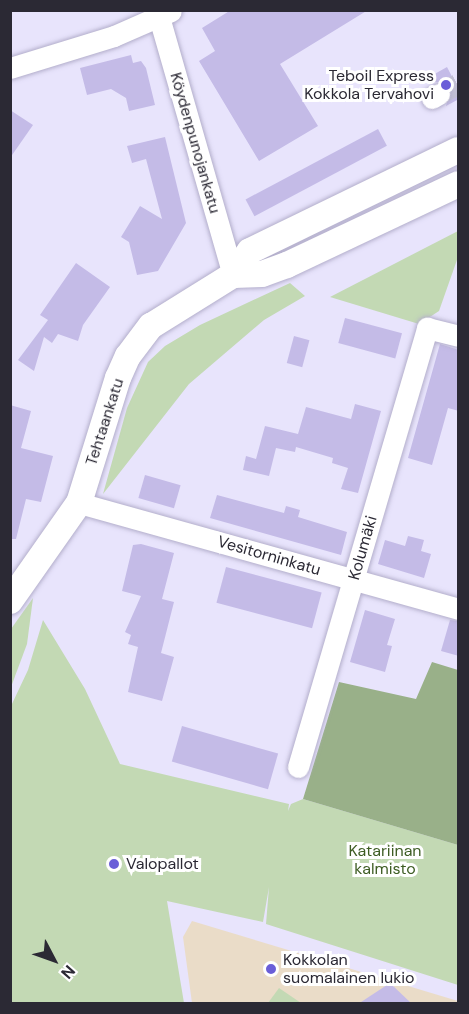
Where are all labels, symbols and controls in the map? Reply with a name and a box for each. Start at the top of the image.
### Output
place label: Teboil Express Kokkola Tervahovi [304,66,434,104]
street label: Köydenpunojankatu [166,70,224,216]
marker: Teboil Express Kokkola Tervahovi [439,78,453,92]
street label: Tehtaankatu [82,376,128,468]
street label: Kolumäki [345,514,381,582]
street label: Vesitorninkatu [215,532,323,580]
park label: Katariinan kalmisto [348,841,422,879]
place label: Valopallot [126,854,199,874]
marker: Valopallot [107,857,121,871]
north arrow [24,930,84,990]
place label: Kokkolan suomalainen lukio [283,950,415,988]
text: N [56,961,80,983]
marker: Kokkolan suomalainen lukio [264,962,278,976]

